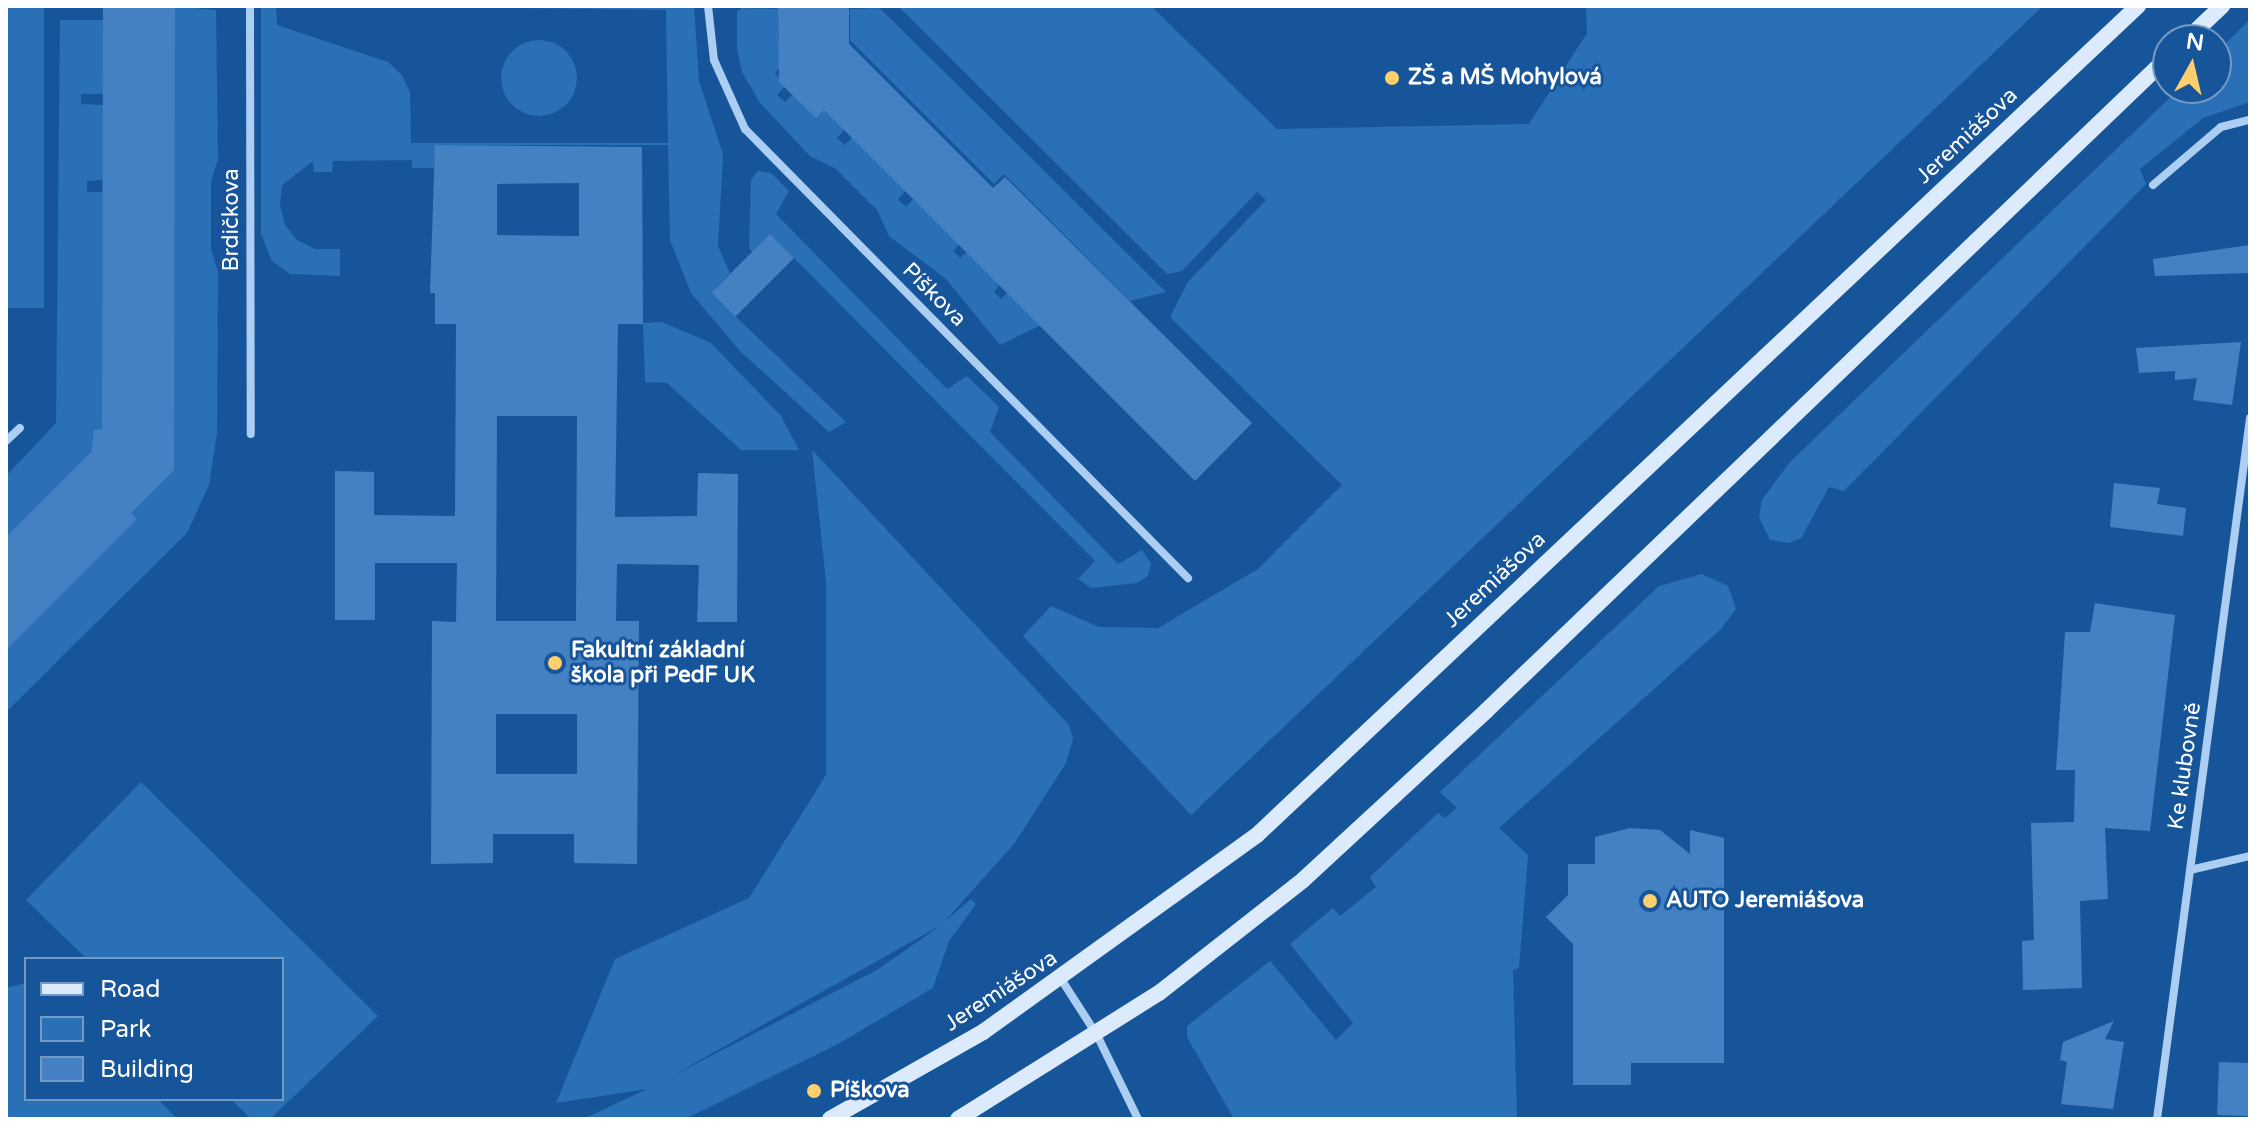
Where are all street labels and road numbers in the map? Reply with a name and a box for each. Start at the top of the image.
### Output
street label: Jeremiášova [1911,82,2023,190]
street label: Brdičkova [219,168,245,272]
street label: Píškova [897,258,971,332]
street label: Jeremiášova [1439,526,1551,634]
street label: Ke klubovně [2163,701,2207,831]
street label: Jeremiášova [940,945,1062,1037]

